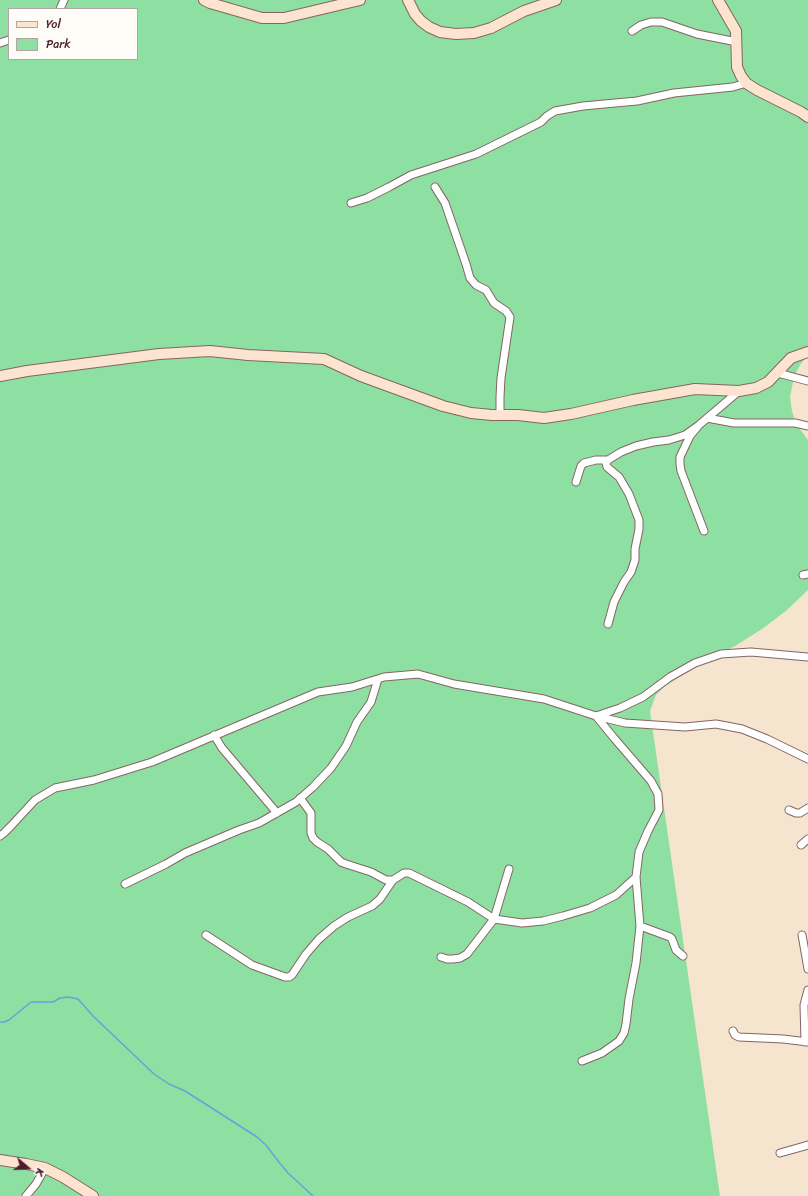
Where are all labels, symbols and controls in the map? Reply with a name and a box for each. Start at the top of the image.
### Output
legend [8,8,138,60]
text: Yol [46,13,61,35]
text: Park [46,33,71,55]
north arrow [8,1148,48,1188]
text: K [30,1166,50,1178]

